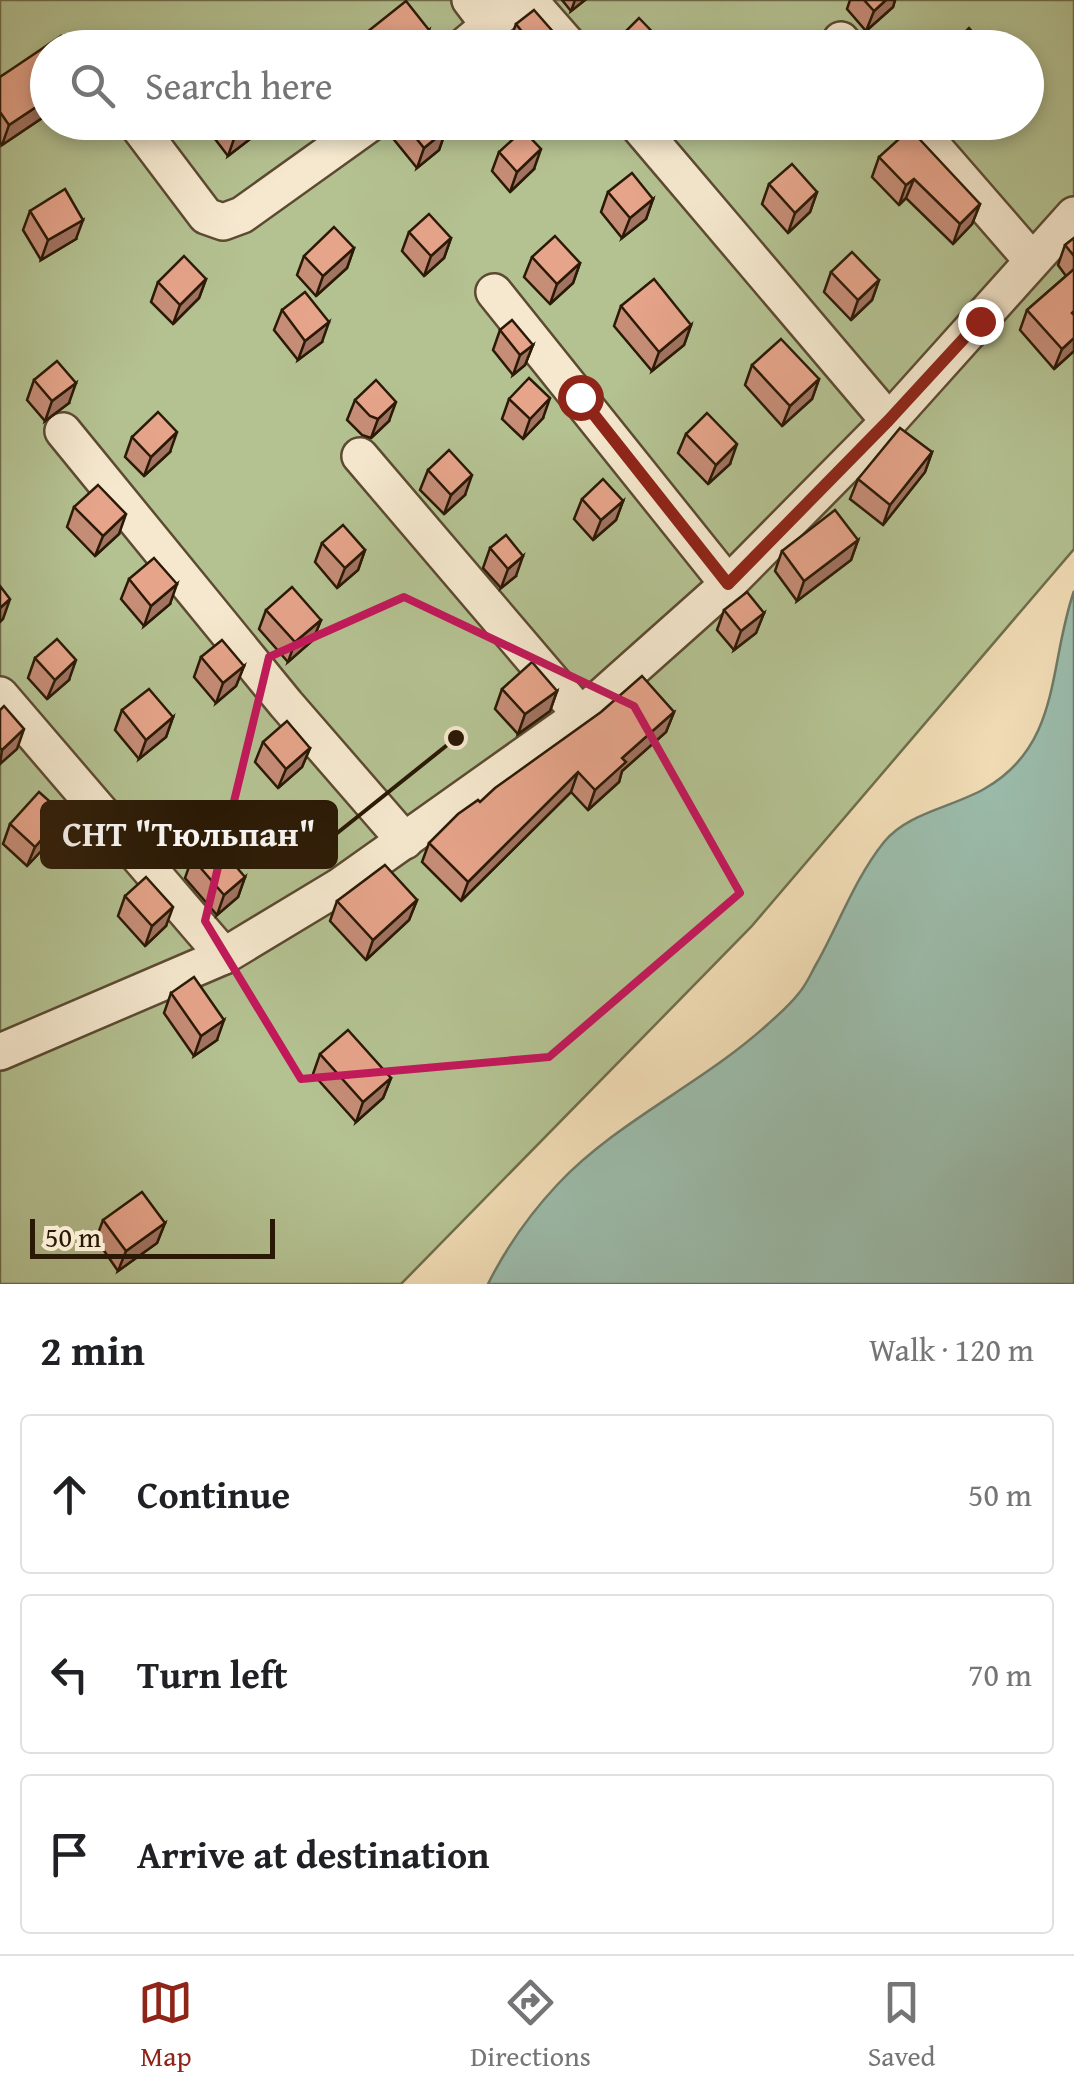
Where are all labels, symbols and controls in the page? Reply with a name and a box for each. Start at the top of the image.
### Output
search box [30,30,1044,140]
text: Search here [145,57,333,113]
icon: search [65,58,120,113]
route end [958,299,1004,345]
route start [558,375,604,421]
callout: СНТ "Тюльпан" [42,802,336,867]
text: СНТ "Тюльпан" [62,808,316,859]
scale bar [30,1214,275,1258]
text: 50 m [45,1216,101,1257]
text: 2 min [40,1319,145,1380]
text: Walk · 120 m [869,1326,1034,1373]
text: Continue [137,1466,290,1522]
icon: ahead [42,1467,97,1522]
text: 50 m [968,1471,1032,1518]
text: Turn left [137,1646,288,1702]
icon: left [42,1647,97,1702]
text: 70 m [968,1651,1032,1698]
text: Arrive at destination [137,1826,490,1882]
icon: arrive [42,1827,97,1882]
tab: Map [138,1975,193,2076]
tab: Directions [470,1975,591,2076]
tab: Saved [868,1975,936,2076]

